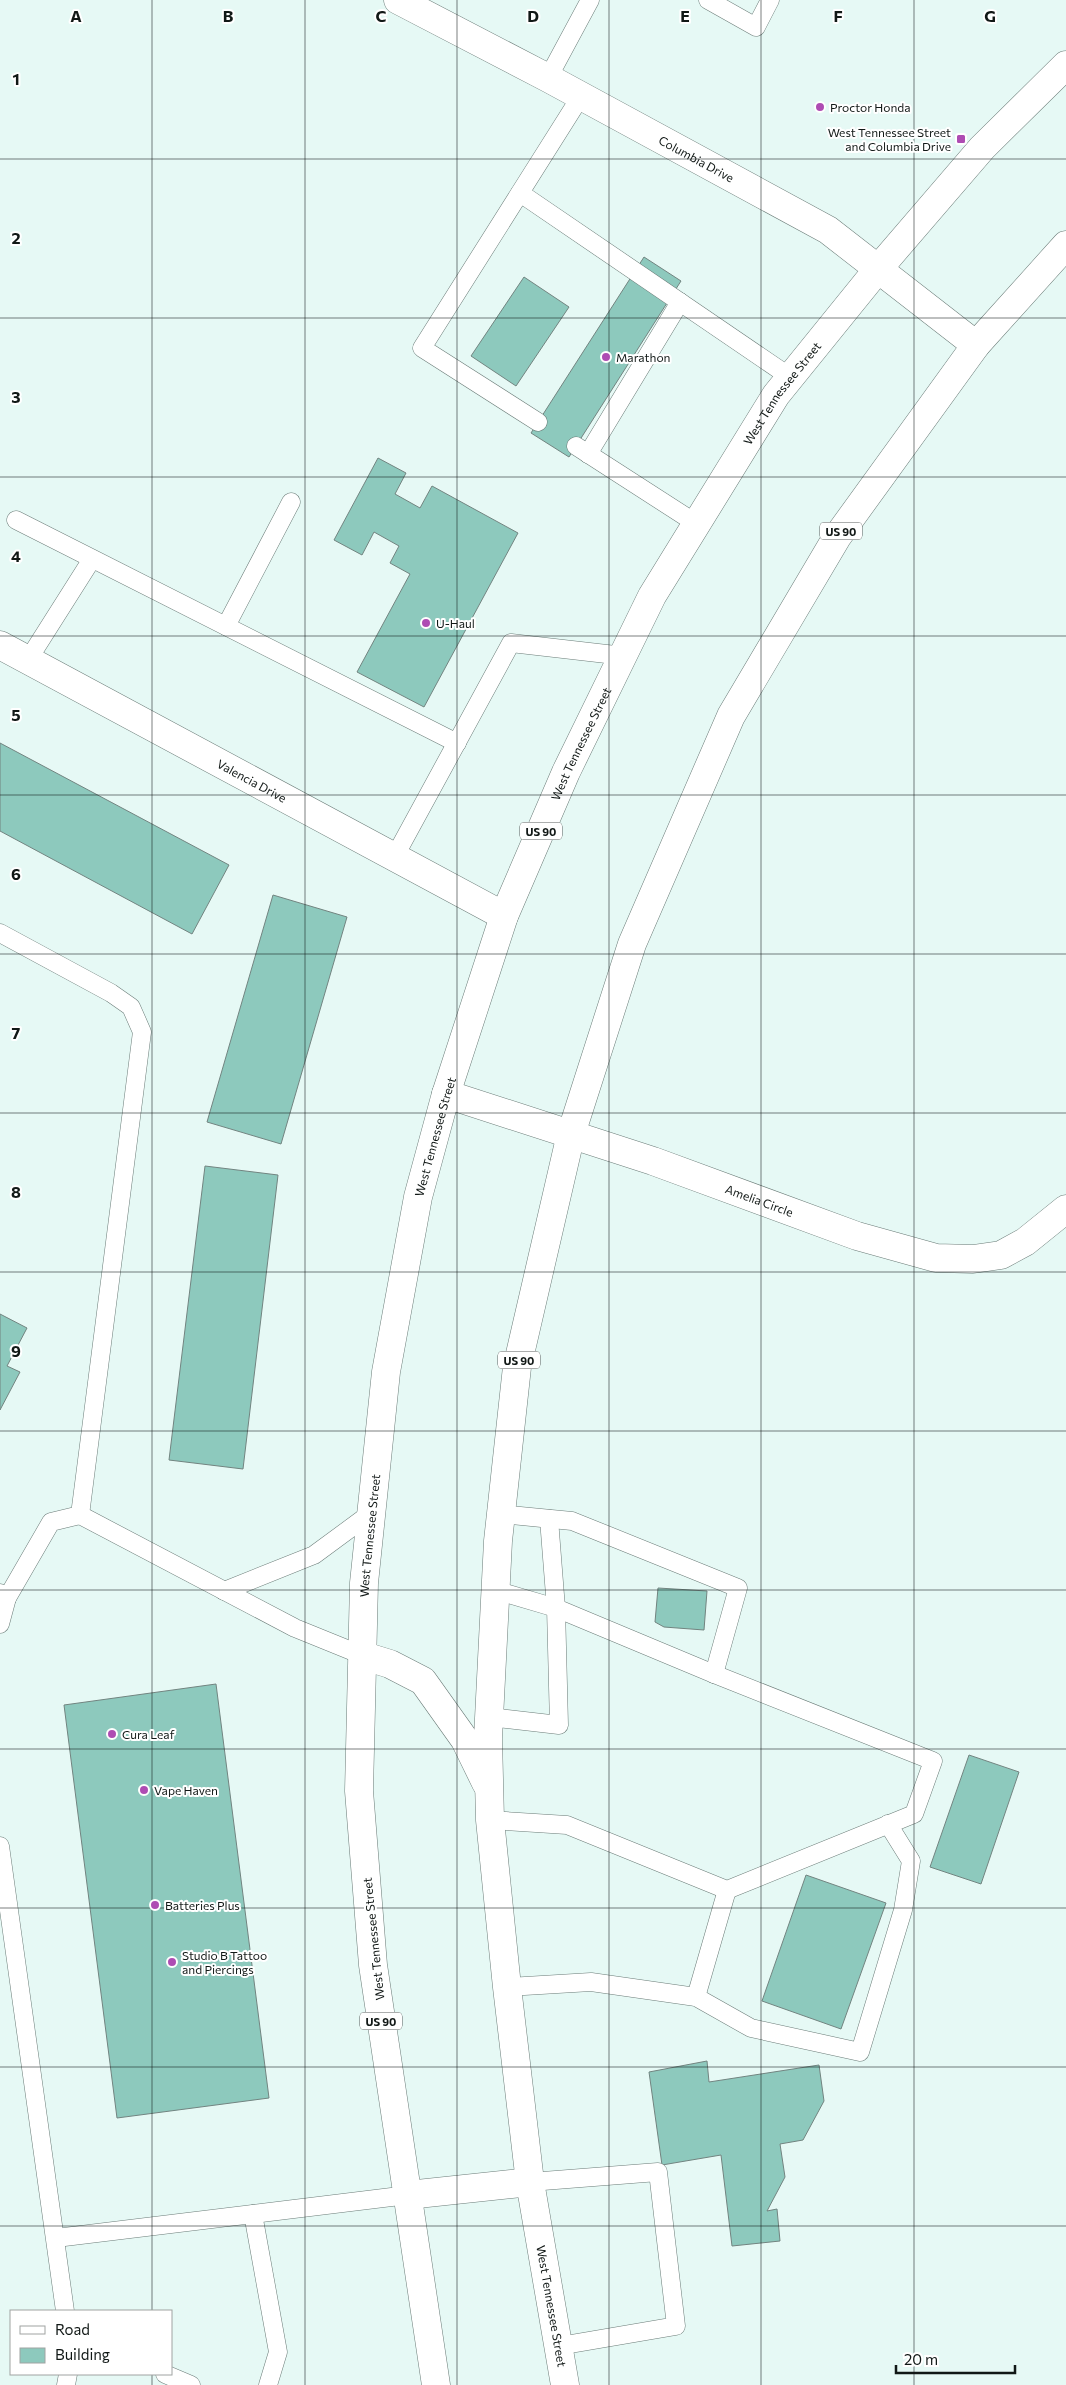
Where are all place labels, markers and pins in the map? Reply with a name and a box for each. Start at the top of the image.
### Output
place label: Proctor Honda [830,100,911,114]
marker: Proctor Honda [814,101,826,113]
place label: West Tennessee Street and Columbia Drive [828,125,951,153]
marker: West Tennessee Street and Columbia Drive [955,133,967,145]
place label: Marathon [616,350,670,364]
marker: Marathon [600,351,612,363]
place label: U-Haul [436,616,475,630]
marker: U-Haul [420,617,432,629]
place label: Cura Leaf [122,1727,175,1741]
marker: Cura Leaf [106,1728,118,1740]
place label: Vape Haven [154,1783,218,1797]
marker: Vape Haven [138,1784,150,1796]
place label: Batteries Plus [165,1898,240,1912]
marker: Batteries Plus [149,1899,161,1911]
place label: Studio B Tattoo and Piercings [182,1948,267,1976]
marker: Studio B Tattoo and Piercings [166,1956,178,1968]

